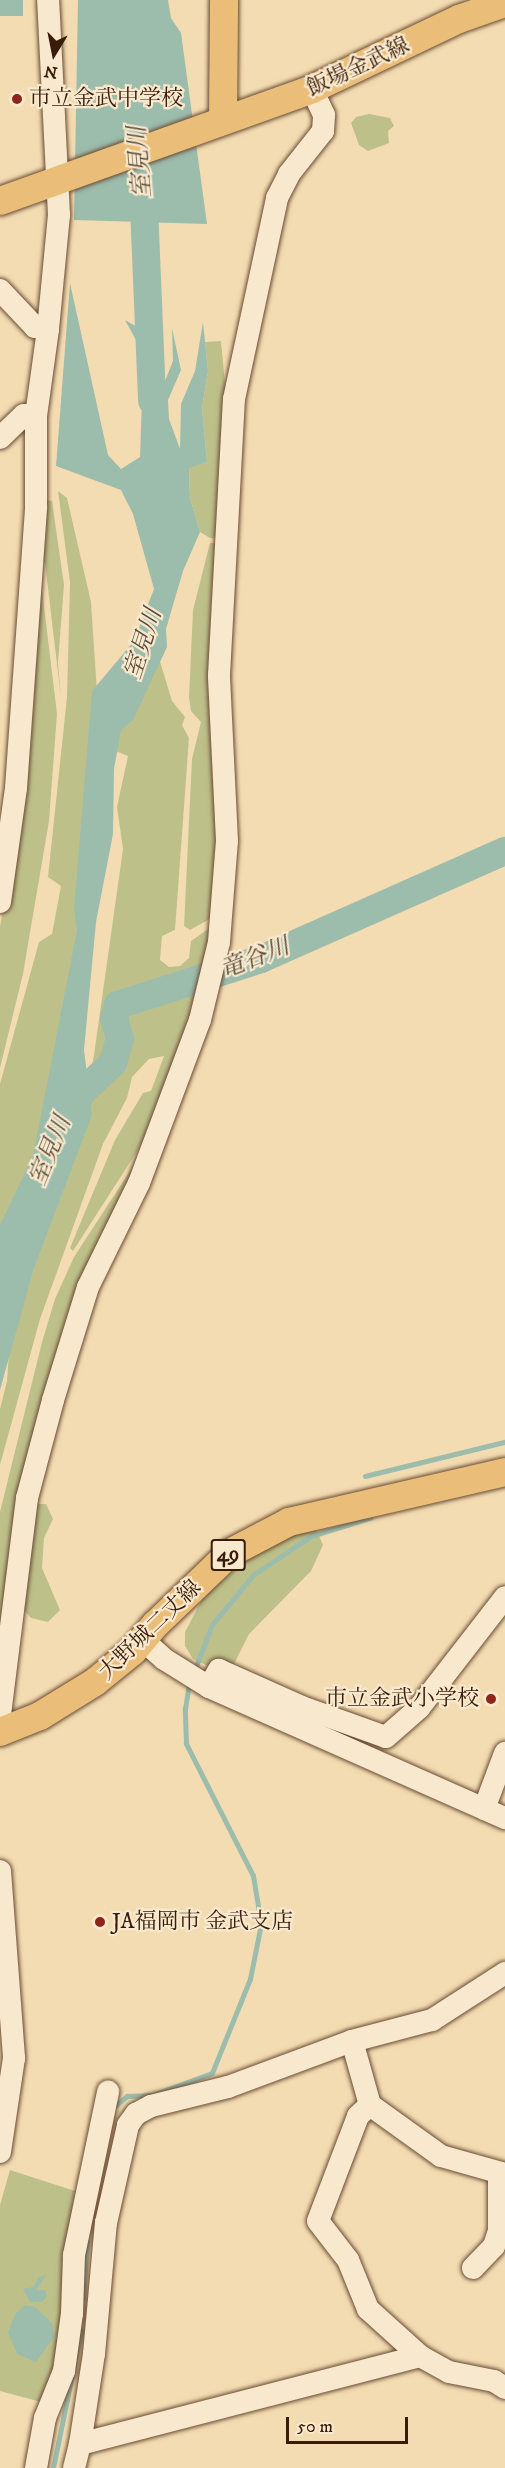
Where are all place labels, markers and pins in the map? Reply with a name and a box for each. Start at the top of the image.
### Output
place label: 市立金武中学校 [29,86,183,112]
marker: 市立金武中学校 [10,92,24,106]
place label: 市立金武小学校 [325,1686,479,1712]
marker: 市立金武小学校 [484,1692,498,1706]
place label: JA福岡市 金武支店 [112,1909,293,1935]
marker: JA福岡市 金武支店 [93,1915,107,1929]

